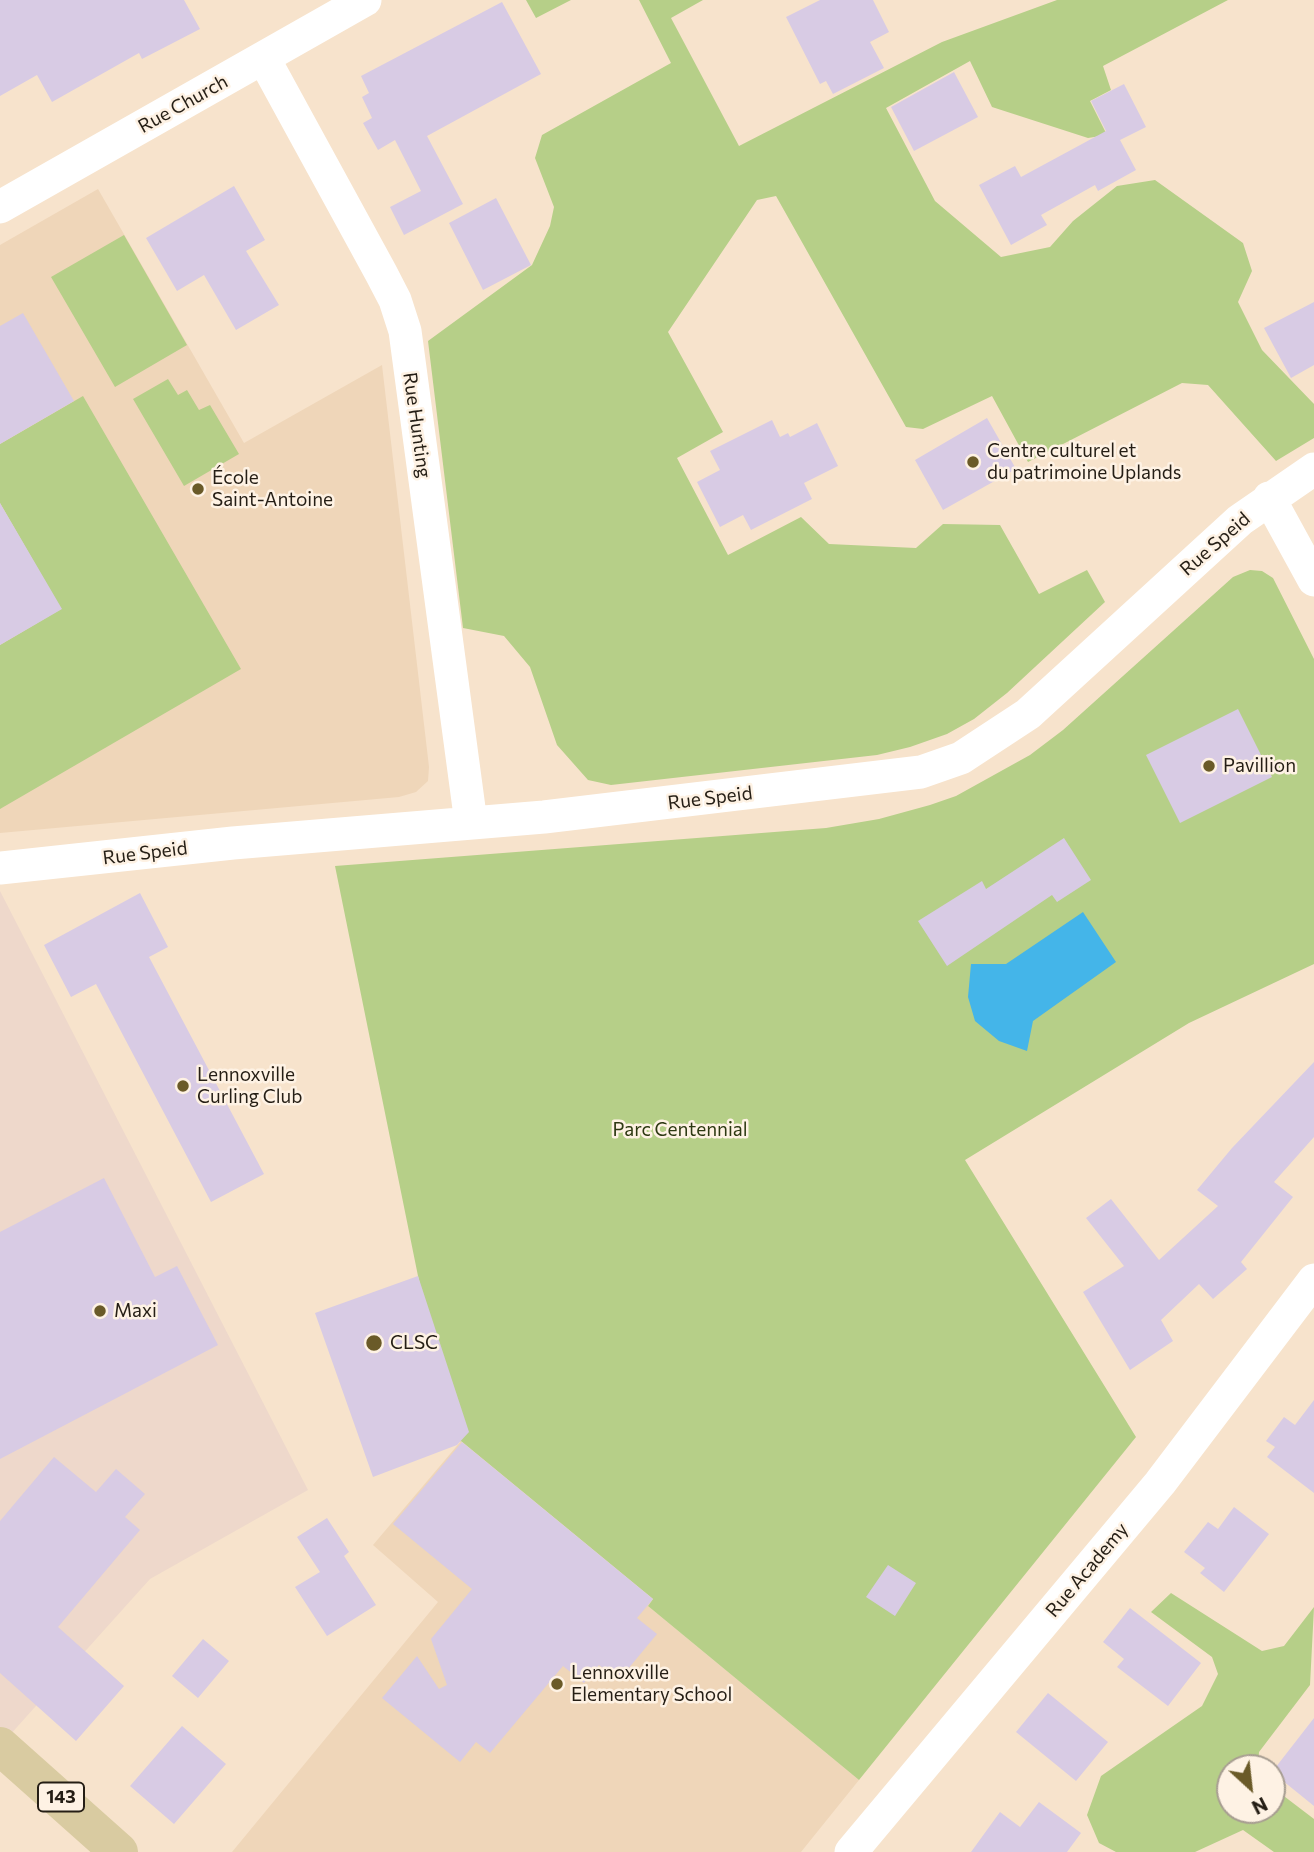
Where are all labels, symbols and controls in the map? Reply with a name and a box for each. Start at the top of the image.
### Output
street label: Rue Church [134,70,232,138]
street label: Rue Hunting [398,371,436,479]
place label: Centre culturel et du patrimoine Uplands [987,440,1181,484]
marker: Centre culturel et du patrimoine Uplands [965,454,981,470]
place label: École Saint-Antoine [212,467,333,511]
marker: École Saint-Antoine [190,481,206,497]
street label: Rue Speid [1175,507,1255,581]
place label: Pavillion [1223,755,1296,777]
marker: Pavillion [1201,758,1217,774]
street label: Rue Speid [666,781,754,815]
street label: Rue Speid [101,836,189,870]
place label: Lennoxville Curling Club [197,1064,302,1108]
marker: Lennoxville Curling Club [175,1078,191,1094]
park label: Parc Centennial [612,1119,748,1141]
place label: Maxi [114,1300,157,1322]
marker: Maxi [92,1303,108,1319]
place label: CLSC [390,1332,438,1354]
marker: CLSC [364,1333,384,1353]
street label: Rue Academy [1041,1518,1133,1622]
place label: Lennoxville Elementary School [571,1662,732,1706]
marker: Lennoxville Elementary School [549,1676,565,1692]
north arrow [1216,1754,1286,1824]
road number: 143 [38,1782,84,1812]
text: N [1248,1793,1271,1820]

